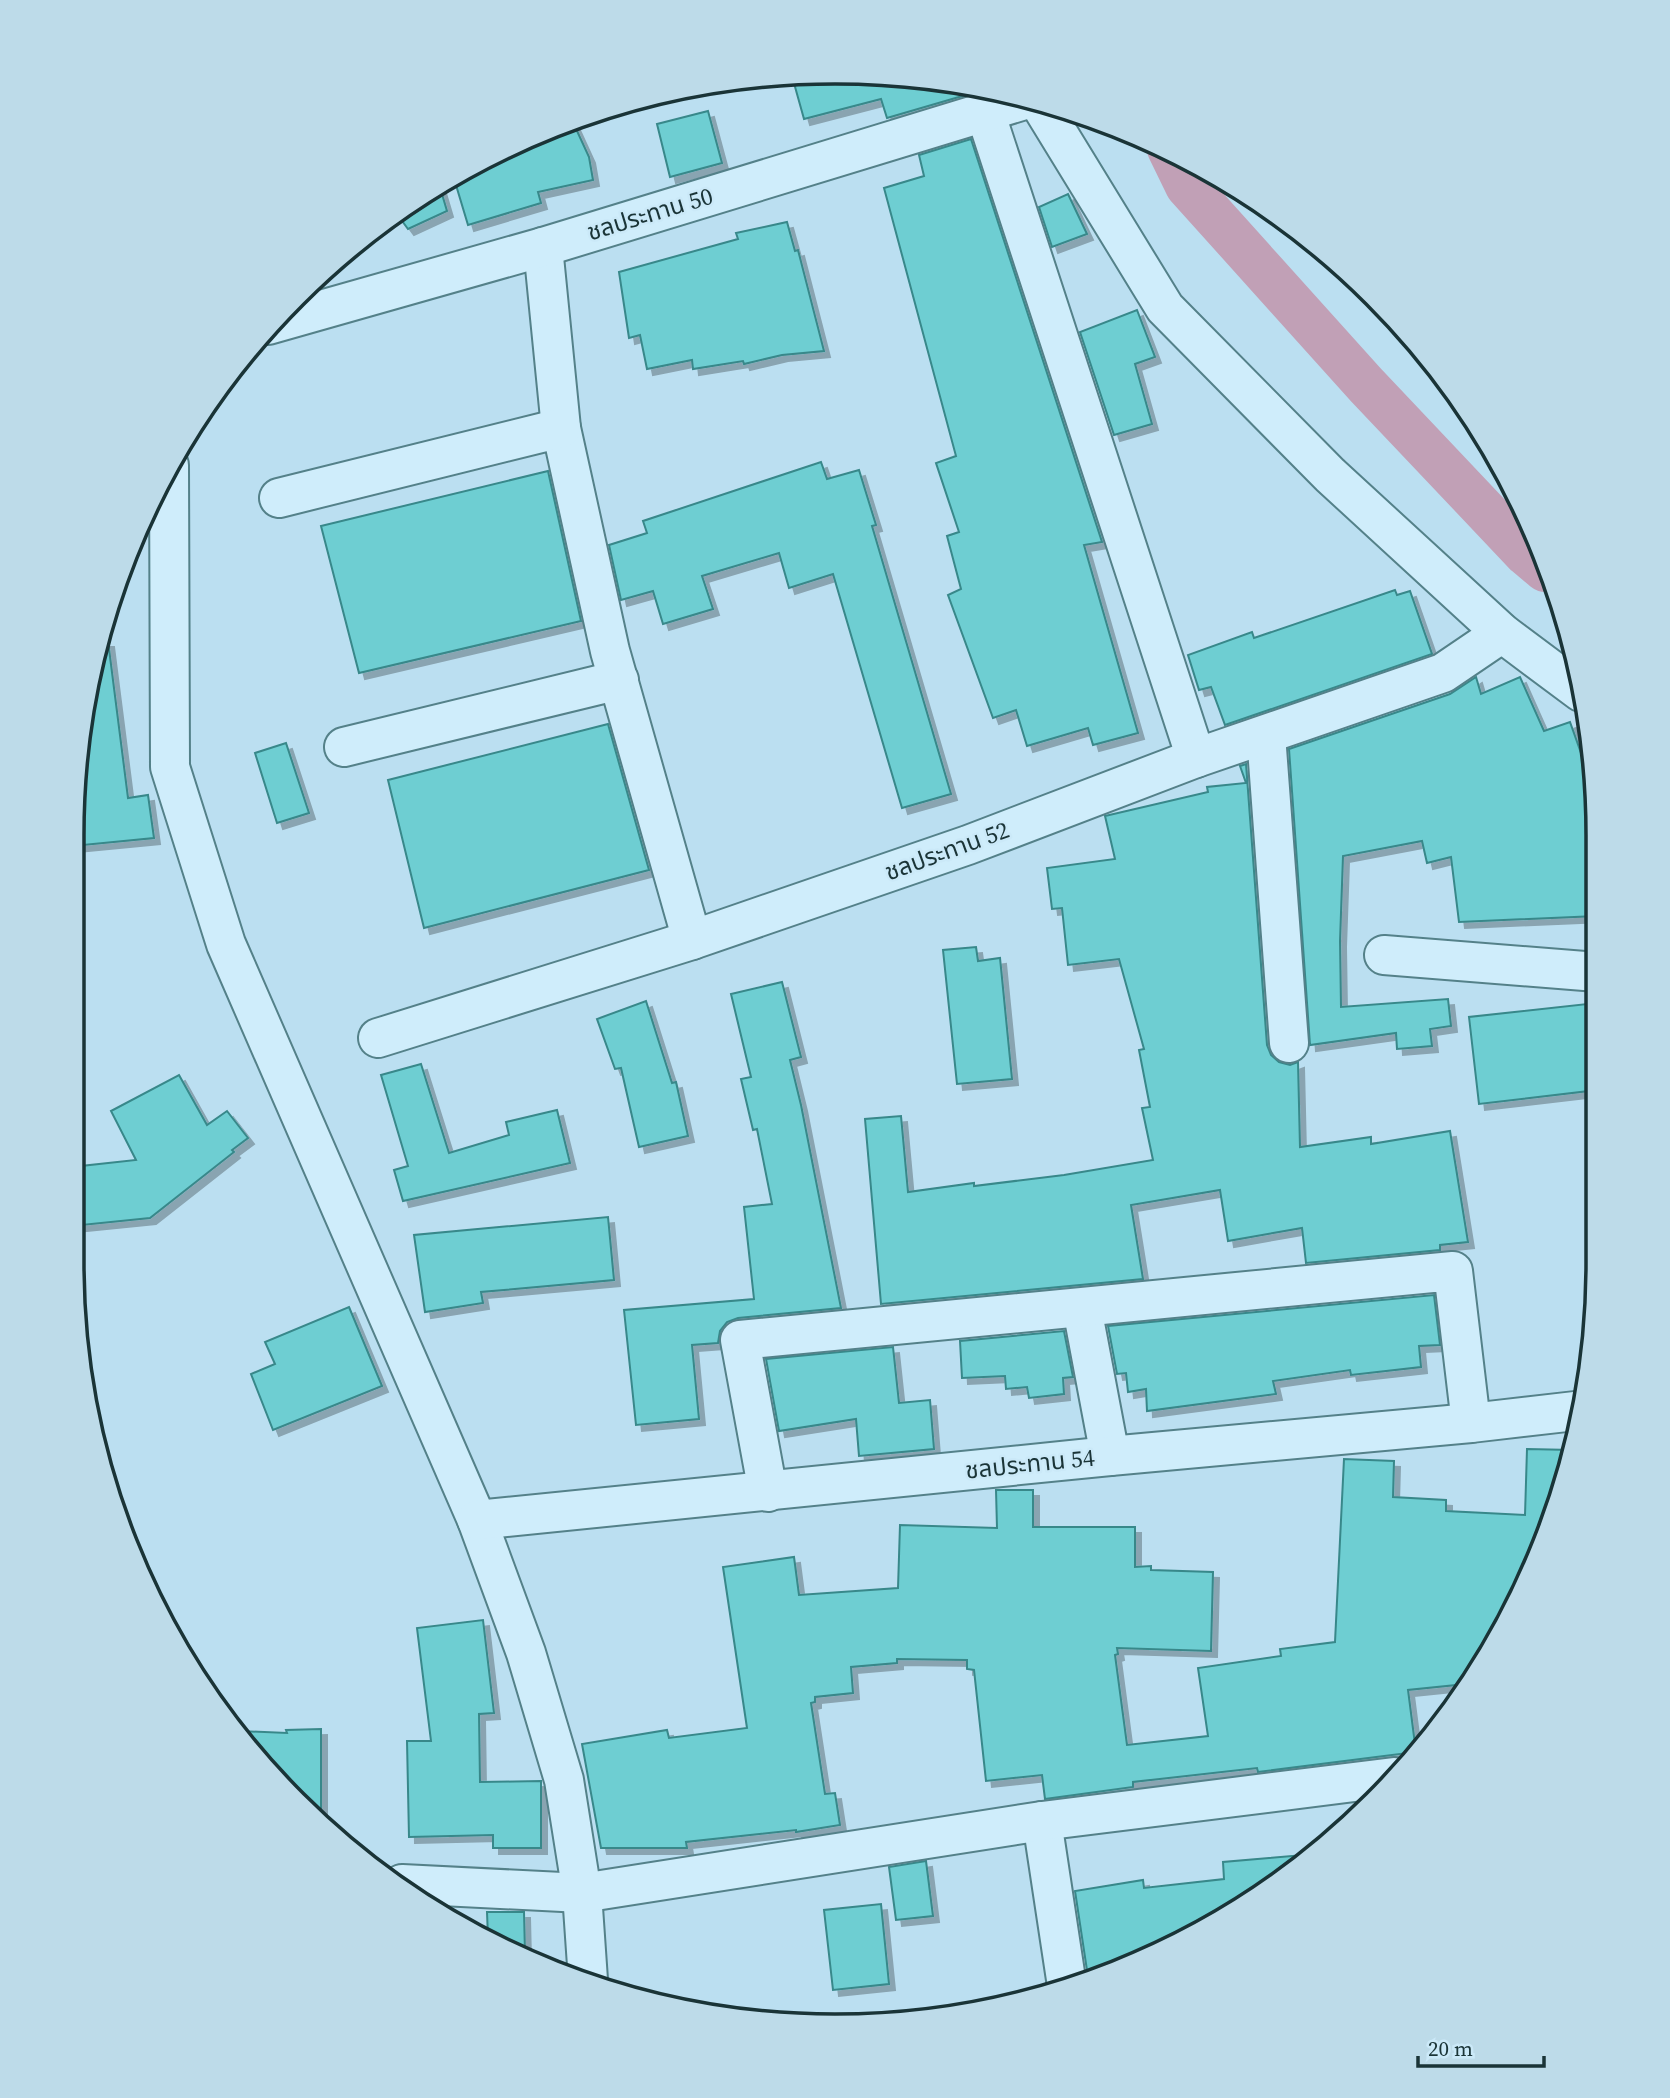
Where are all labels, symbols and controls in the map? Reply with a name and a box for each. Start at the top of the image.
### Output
street label: ชลประทาน 50 [583,179,717,248]
street label: ชลประทาน 52 [880,813,1014,888]
street label: ชลประทาน 54 [964,1440,1096,1487]
scale bar [1418,2024,1544,2068]
text: 20 m [1428,2034,1473,2063]

